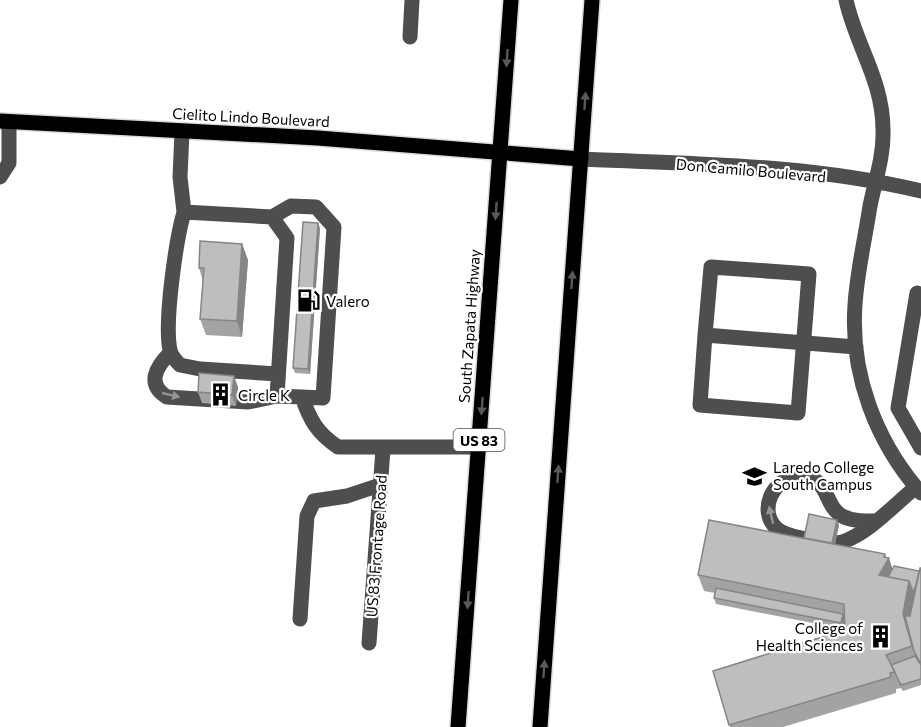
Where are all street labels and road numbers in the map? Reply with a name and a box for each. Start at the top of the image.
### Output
street label: Cielito Lindo Boulevard [172,104,330,130]
street label: Don Camilo Boulevard [675,154,827,186]
street label: South Zapata Highway [455,248,483,404]
road number: US 83 [454,429,504,451]
street label: US 83 Frontage Road [362,474,390,618]

